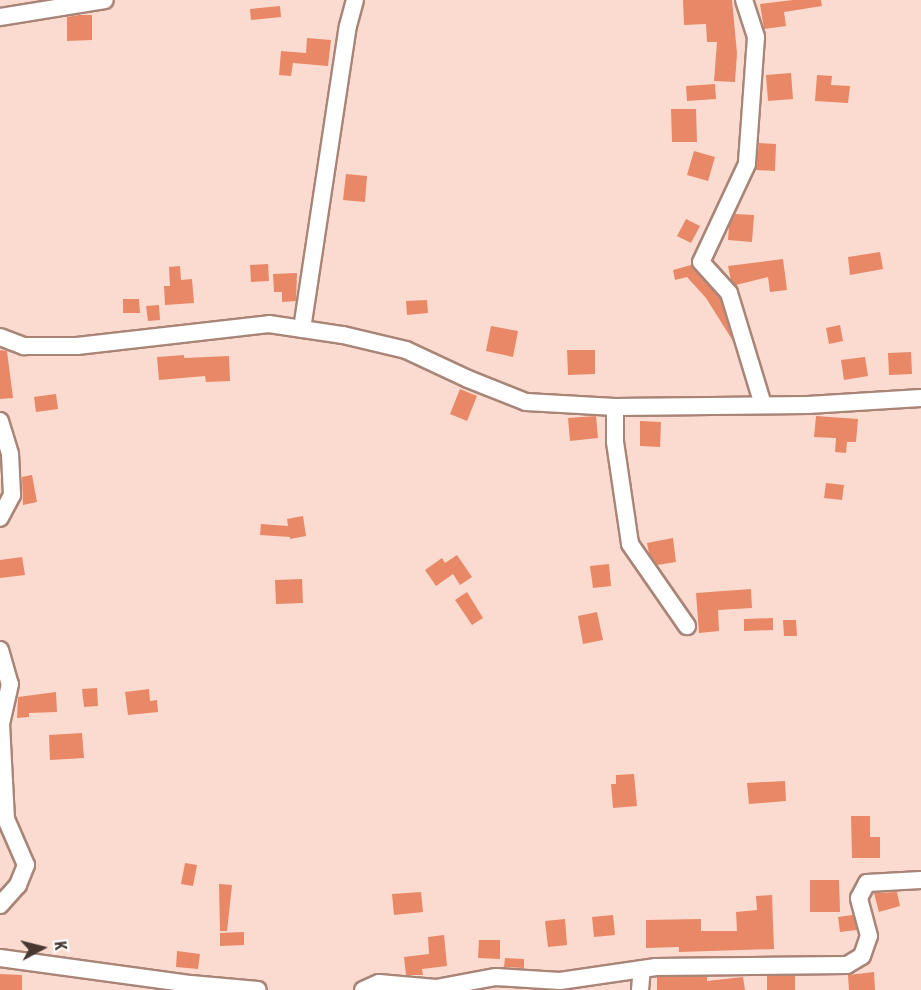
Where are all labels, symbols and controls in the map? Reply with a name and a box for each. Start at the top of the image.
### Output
north arrow [12,918,72,978]
text: K [50,940,70,951]

